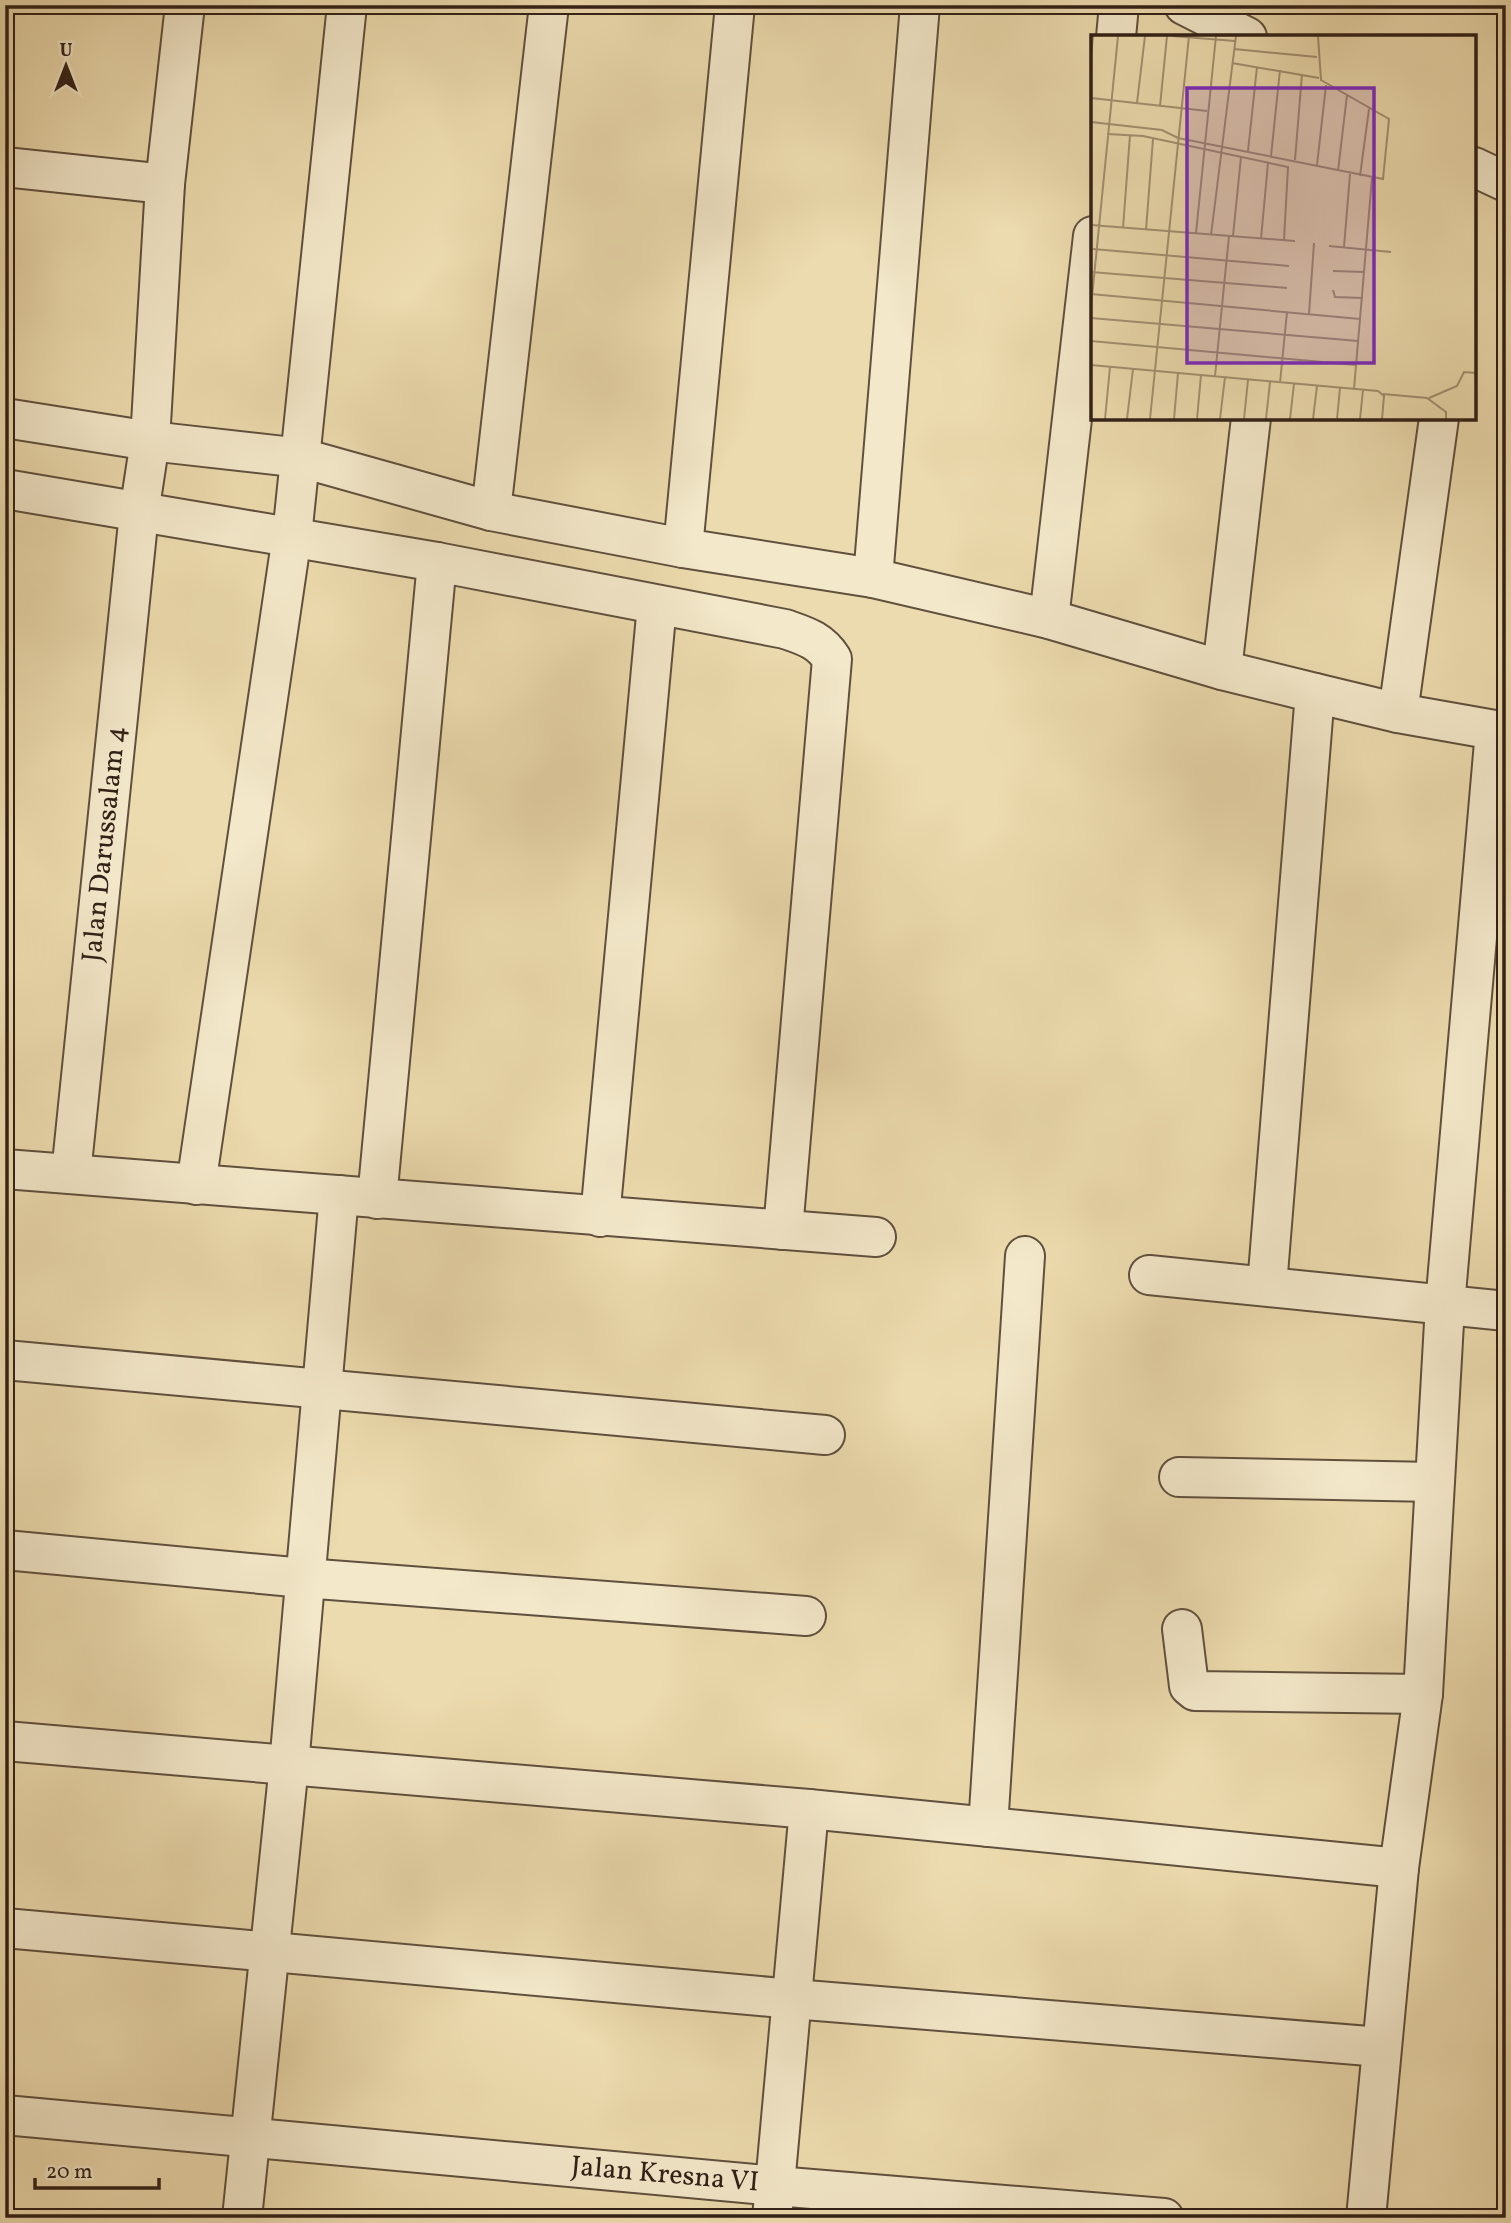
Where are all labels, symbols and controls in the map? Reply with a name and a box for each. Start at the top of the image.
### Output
north arrow [32,32,102,102]
inset map [1091,35,1476,420]
text: U [59,38,73,64]
street label: Jalan Darussalam 4 [73,724,137,964]
scale bar [35,2146,159,2190]
street label: Jalan Kresna VI [570,2147,760,2203]
text: 20 m [46,2158,92,2187]

